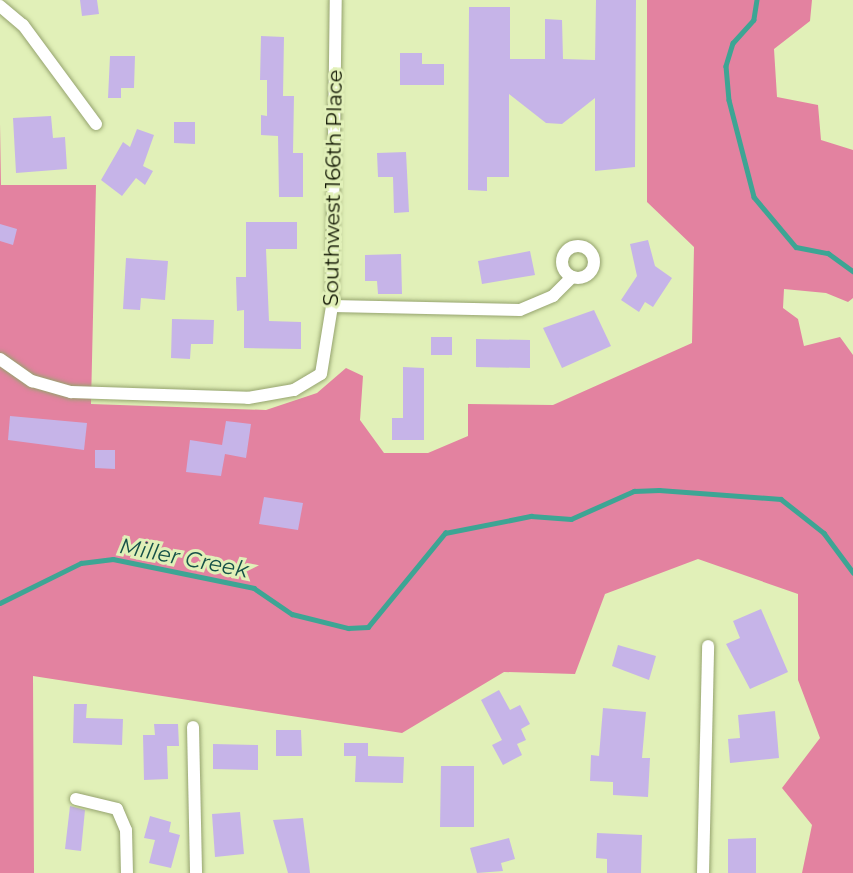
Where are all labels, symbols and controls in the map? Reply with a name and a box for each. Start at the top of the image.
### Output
street label: Southwest 166th Place [318,69,348,307]
water label: Miller Creek [117,533,251,583]

